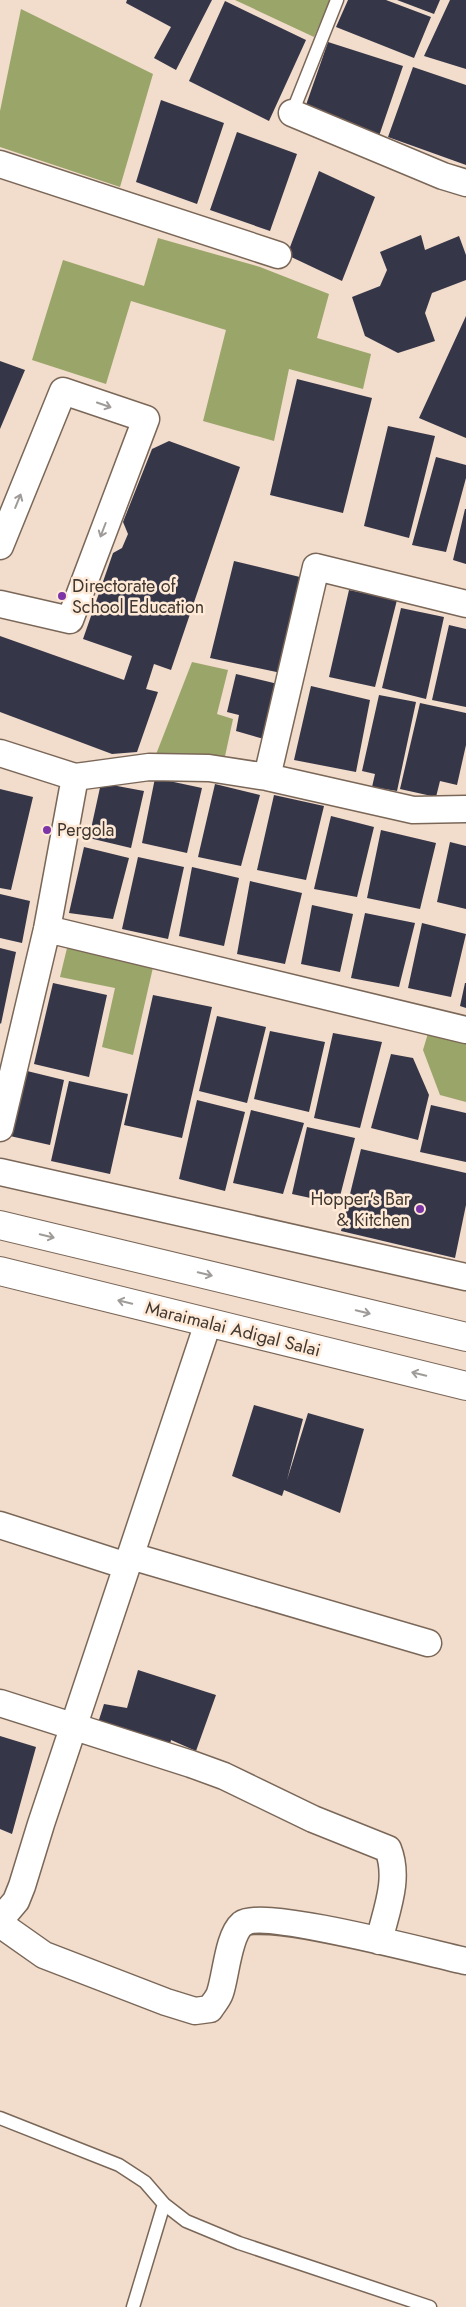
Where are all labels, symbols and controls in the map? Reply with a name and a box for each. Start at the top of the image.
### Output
one-way arrow [96,401,112,410]
one-way arrow [14,494,24,509]
one-way arrow [98,523,107,538]
place label: Directorate of School Education [72,573,204,620]
marker: Directorate of School Education [56,590,68,602]
place label: Pergola [57,817,114,843]
marker: Pergola [41,824,53,836]
place label: Hopper's Bar & Kitchen [310,1186,411,1233]
marker: Hopper's Bar & Kitchen [414,1203,426,1215]
one-way arrow [39,1232,55,1241]
one-way arrow [197,1270,213,1279]
street label: Maraimalai Adigal Salai [143,1295,323,1363]
one-way arrow [117,1297,133,1307]
one-way arrow [355,1308,371,1318]
one-way arrow [411,1369,427,1378]

